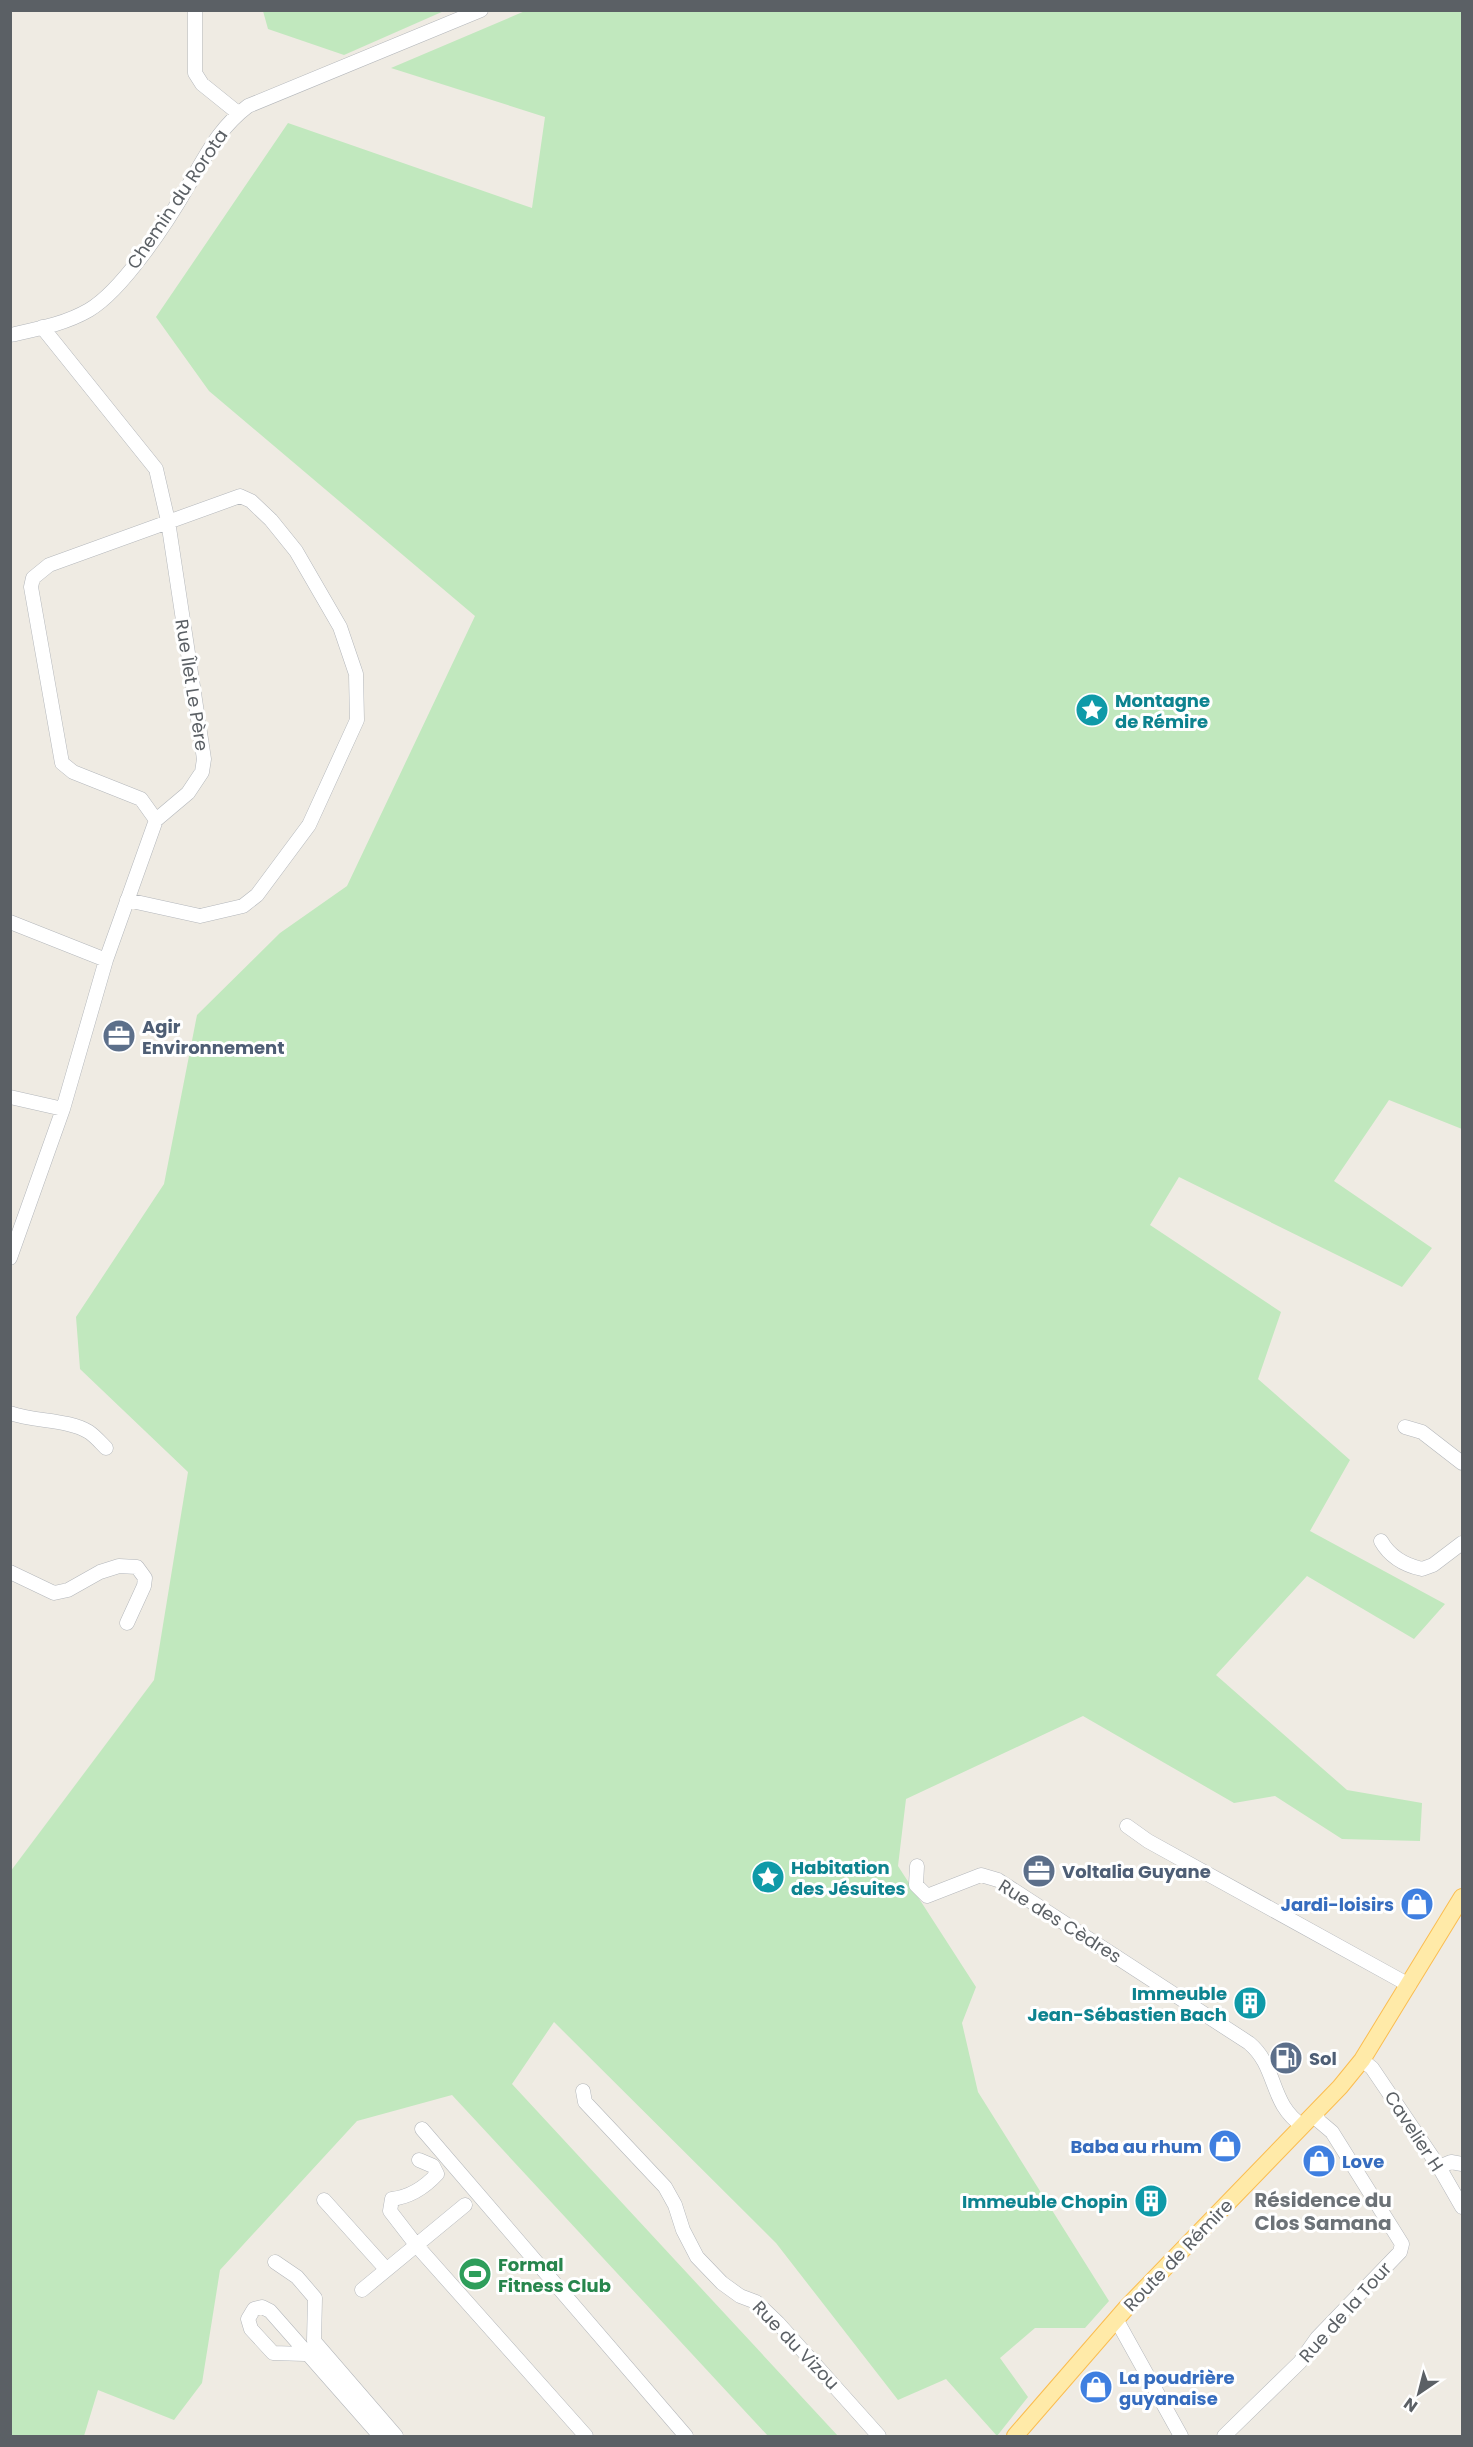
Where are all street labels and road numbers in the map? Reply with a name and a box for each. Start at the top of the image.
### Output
street label: Chemin du Rorota [121,124,233,274]
street label: Rue Îlet Le Père [169,617,215,753]
street label: Rue des Cèdres [994,1873,1126,1969]
street label: Cavelier H [1379,2086,1449,2176]
street label: Route de Rémire [1118,2193,1238,2317]
street label: Rue de la Tour [1293,2256,1397,2368]
street label: Rue du Vizou [747,2295,845,2395]

